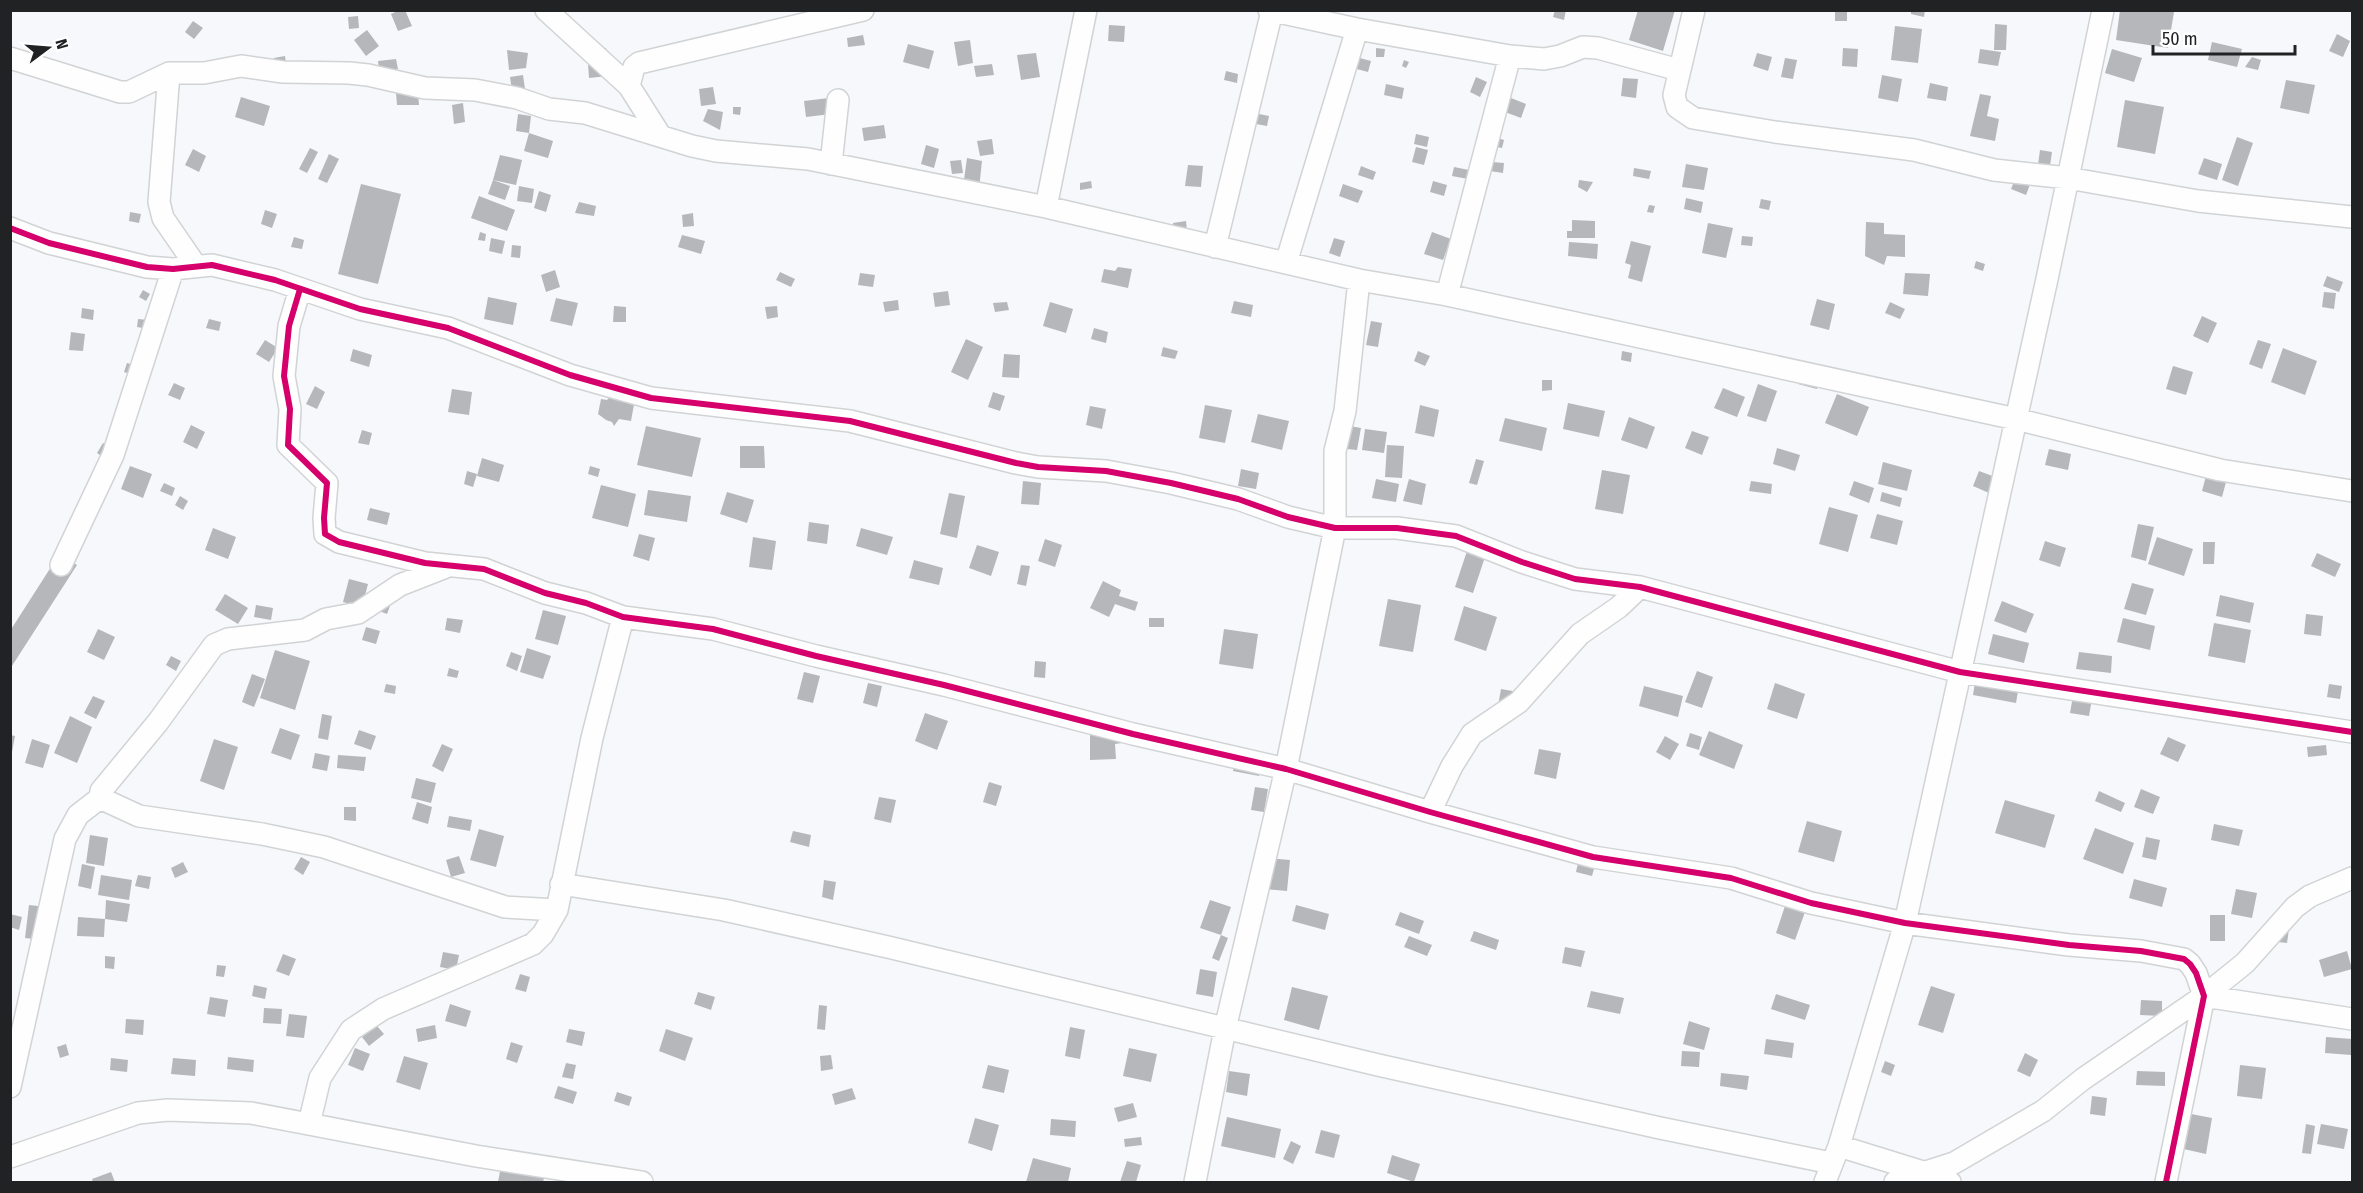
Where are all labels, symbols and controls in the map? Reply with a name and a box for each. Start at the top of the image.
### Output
north arrow [18,18,78,78]
scale bar [2153,18,2296,56]
text: 50 m [2162,28,2198,50]
text: N [51,37,72,51]

